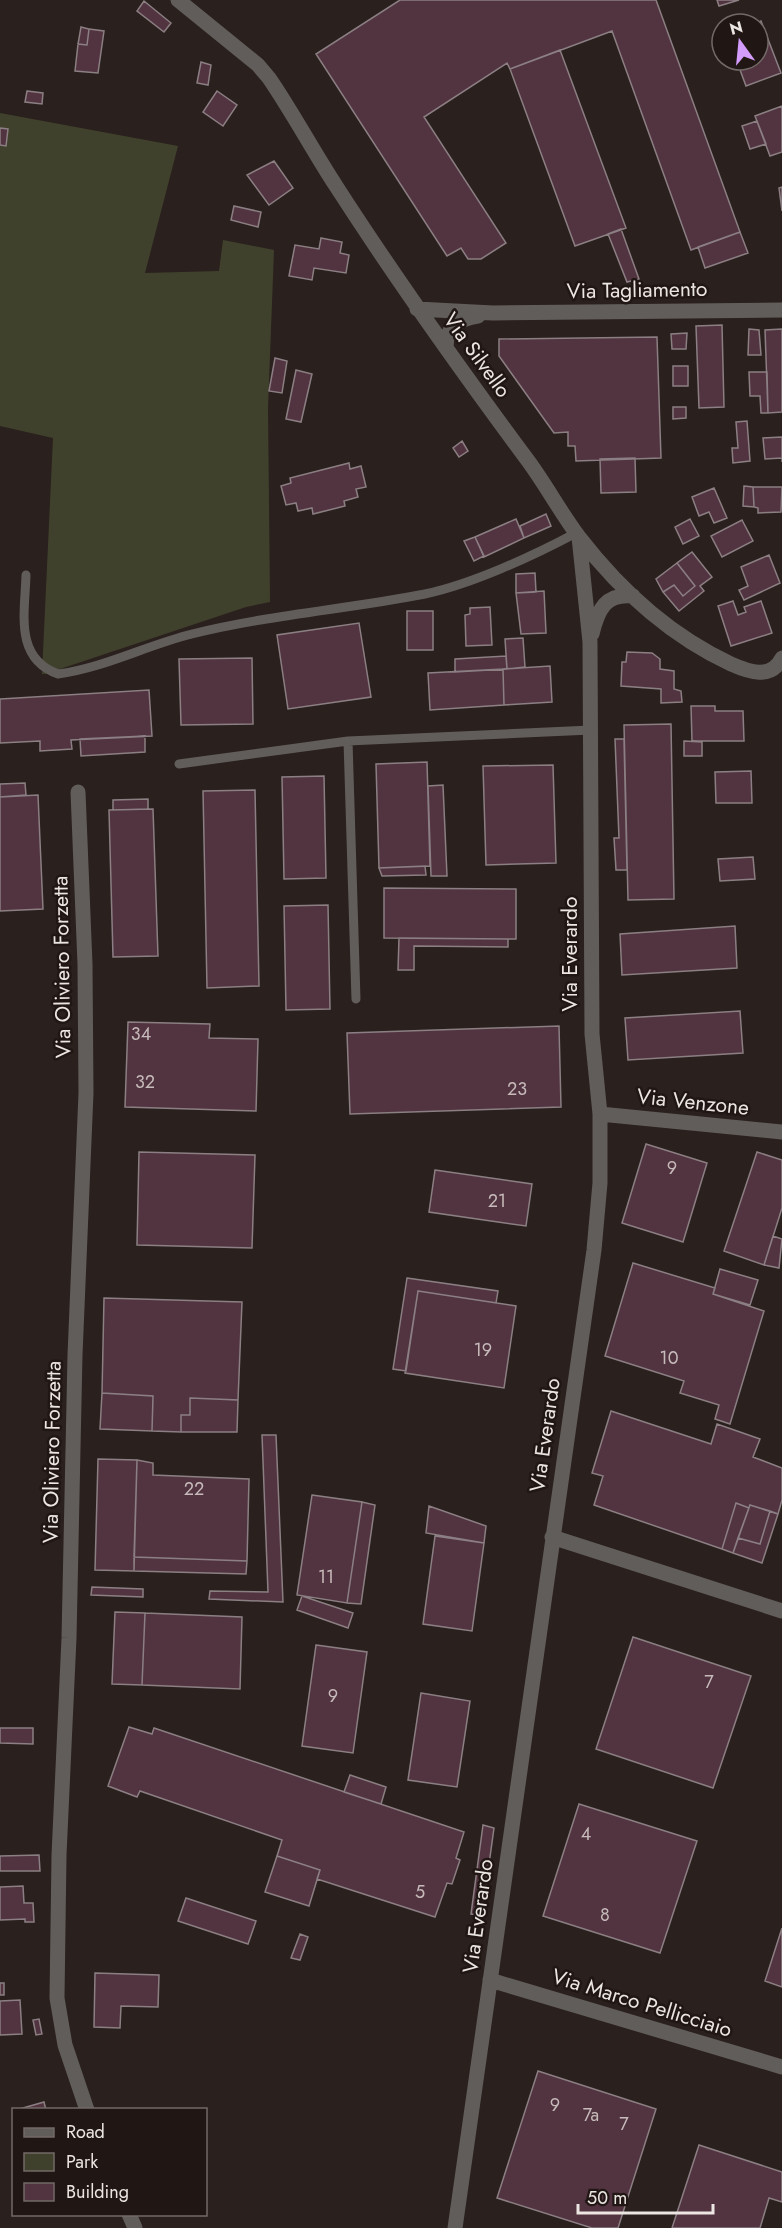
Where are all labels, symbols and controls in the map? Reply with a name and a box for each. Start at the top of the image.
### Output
north arrow [710,12,770,72]
text: N [727,15,745,41]
street label: Via Tagliamento [566,274,708,306]
street label: Via Silvello [436,306,518,404]
street label: Via Oliviero Forzetta [45,876,79,1058]
street label: Via Everardo [555,897,585,1011]
house number: 34 [131,1021,151,1047]
house number: 32 [135,1069,155,1095]
house number: 23 [507,1076,527,1102]
street label: Via Venzone [636,1081,751,1123]
house number: 9 [667,1155,677,1181]
house number: 21 [488,1188,506,1214]
house number: 19 [474,1337,492,1363]
house number: 10 [660,1345,679,1371]
street label: Via Oliviero Forzetta [35,1361,69,1543]
street label: Via Everardo [522,1376,568,1494]
house number: 22 [184,1476,204,1502]
house number: 11 [318,1564,334,1590]
house number: 7 [704,1669,714,1695]
house number: 9 [328,1683,338,1709]
house number: 4 [581,1821,591,1847]
street label: Via Everardo [455,1857,501,1975]
house number: 5 [415,1879,425,1905]
house number: 8 [600,1902,610,1928]
street label: Via Marco Pellicciaio [548,1961,736,2045]
house number: 9 [550,2092,560,2118]
house number: 7a [583,2102,599,2128]
legend [12,2108,207,2216]
house number: 7 [619,2111,629,2137]
text: Road [66,2119,105,2145]
text: Park [66,2149,98,2175]
scale bar [578,2177,713,2215]
text: Building [66,2179,129,2205]
text: 50 m [587,2185,627,2211]

